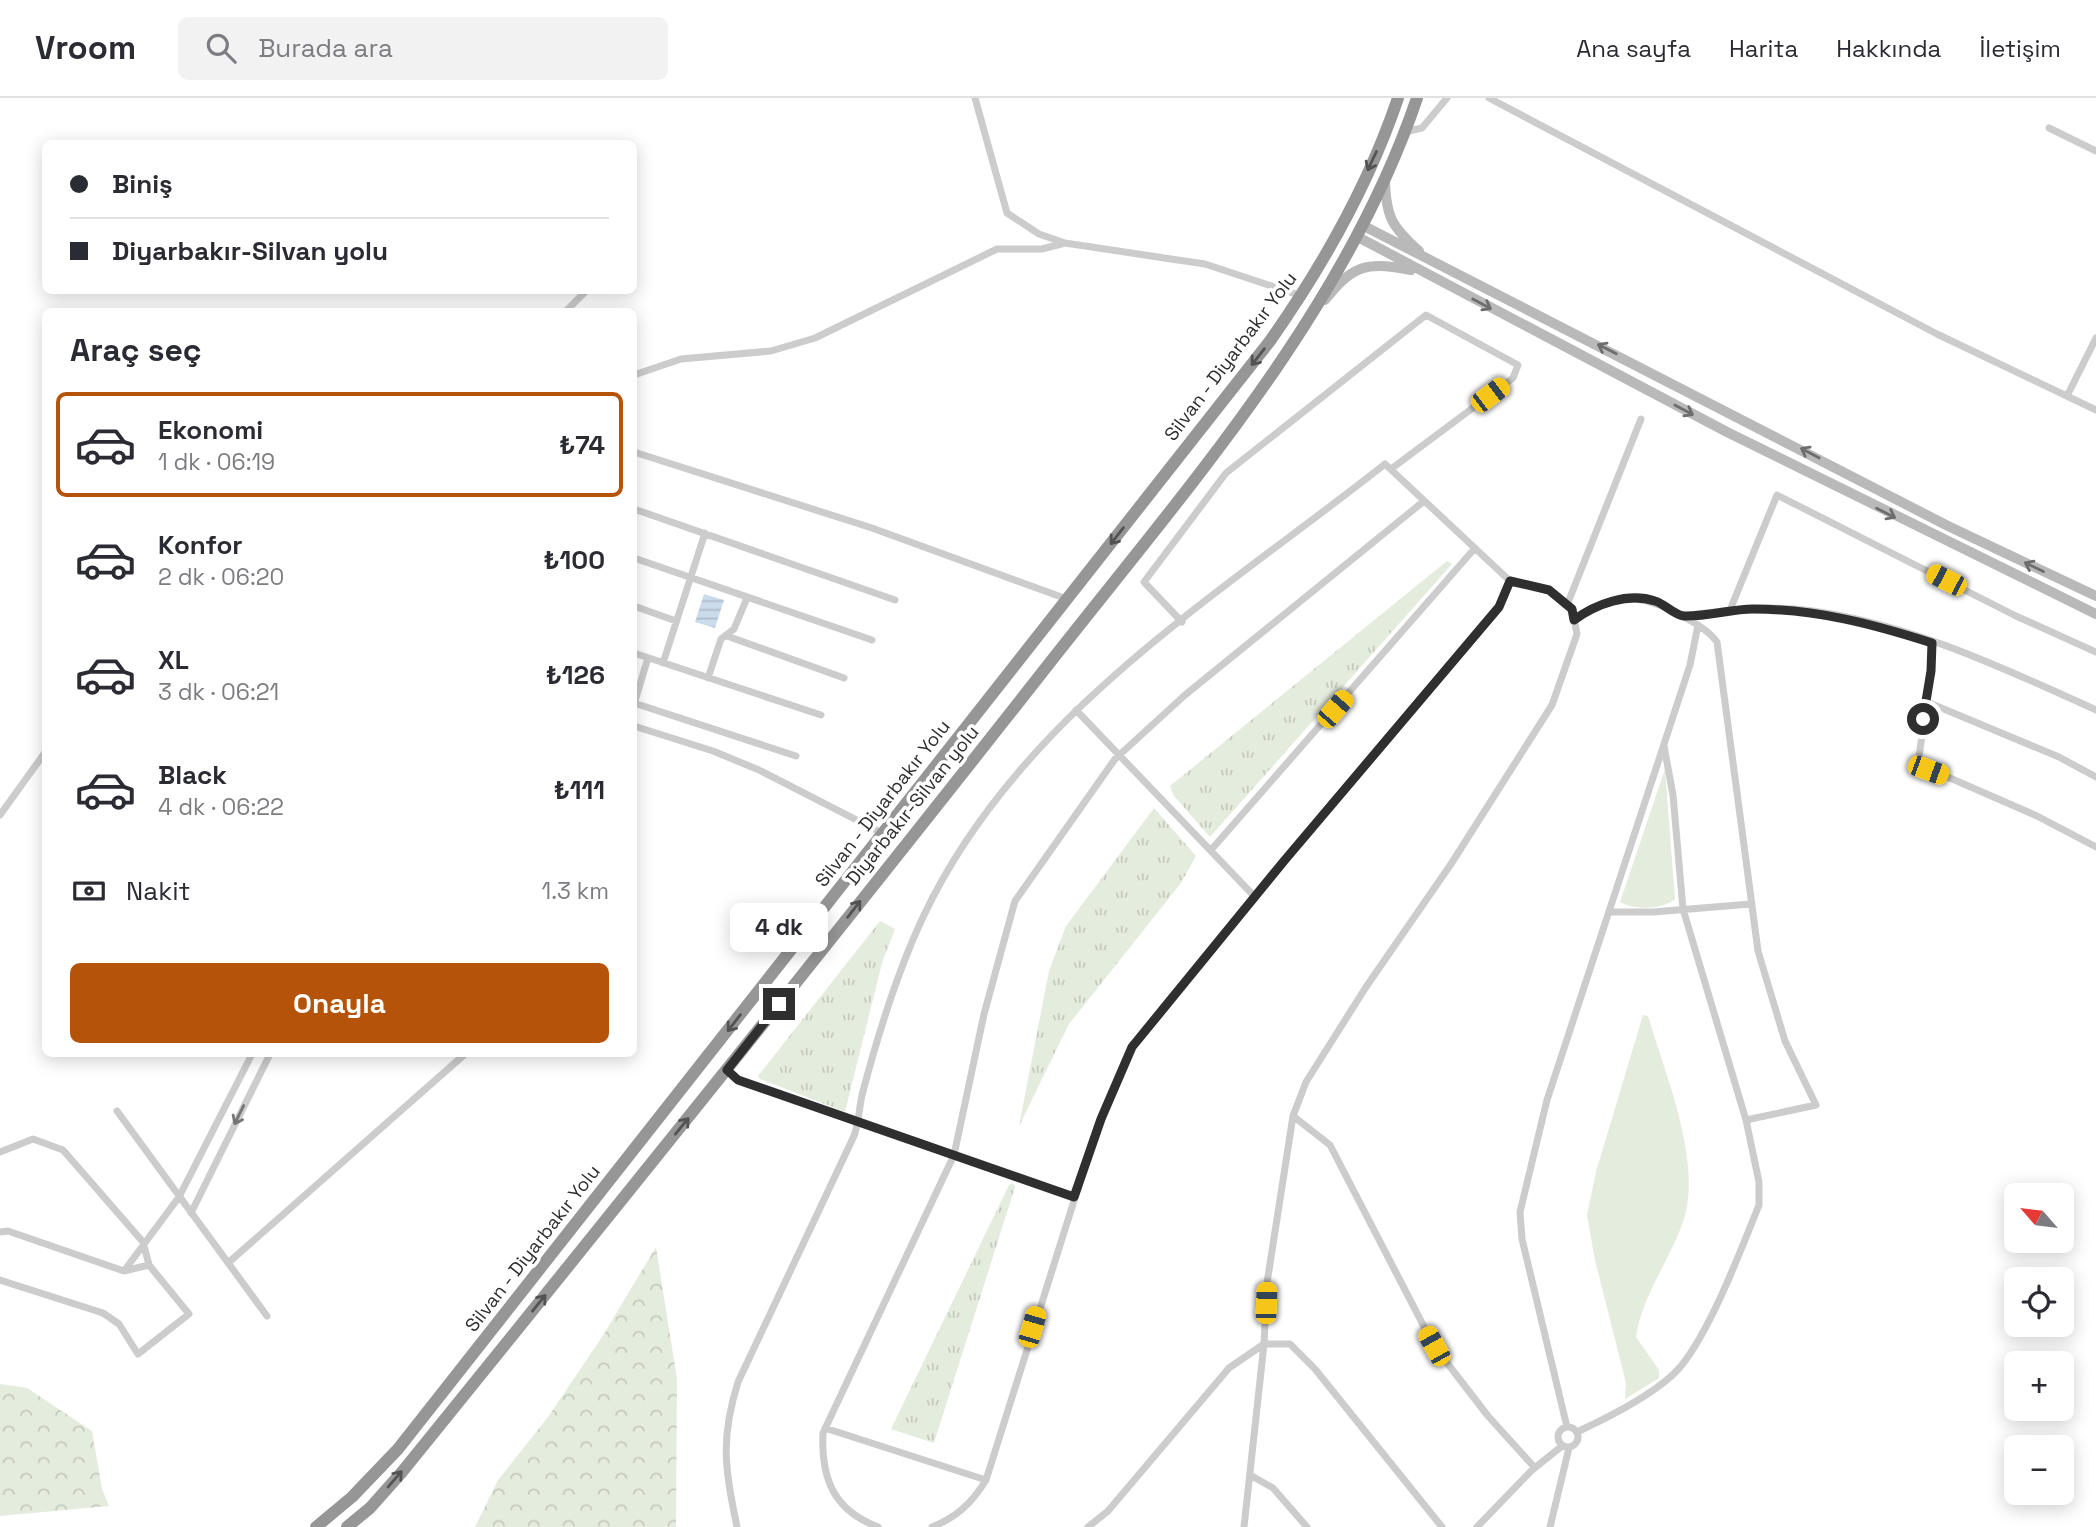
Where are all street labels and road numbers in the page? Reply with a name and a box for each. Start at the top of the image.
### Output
street label: Silvan - Diyarbakır Yolu [1159,267,1302,446]
street label: Silvan - Diyarbakır Yolu [809,715,956,892]
street label: Diyarbakır-Silvan yolu [840,720,985,890]
street label: Silvan - Diyarbakır Yolu [459,1160,606,1337]

